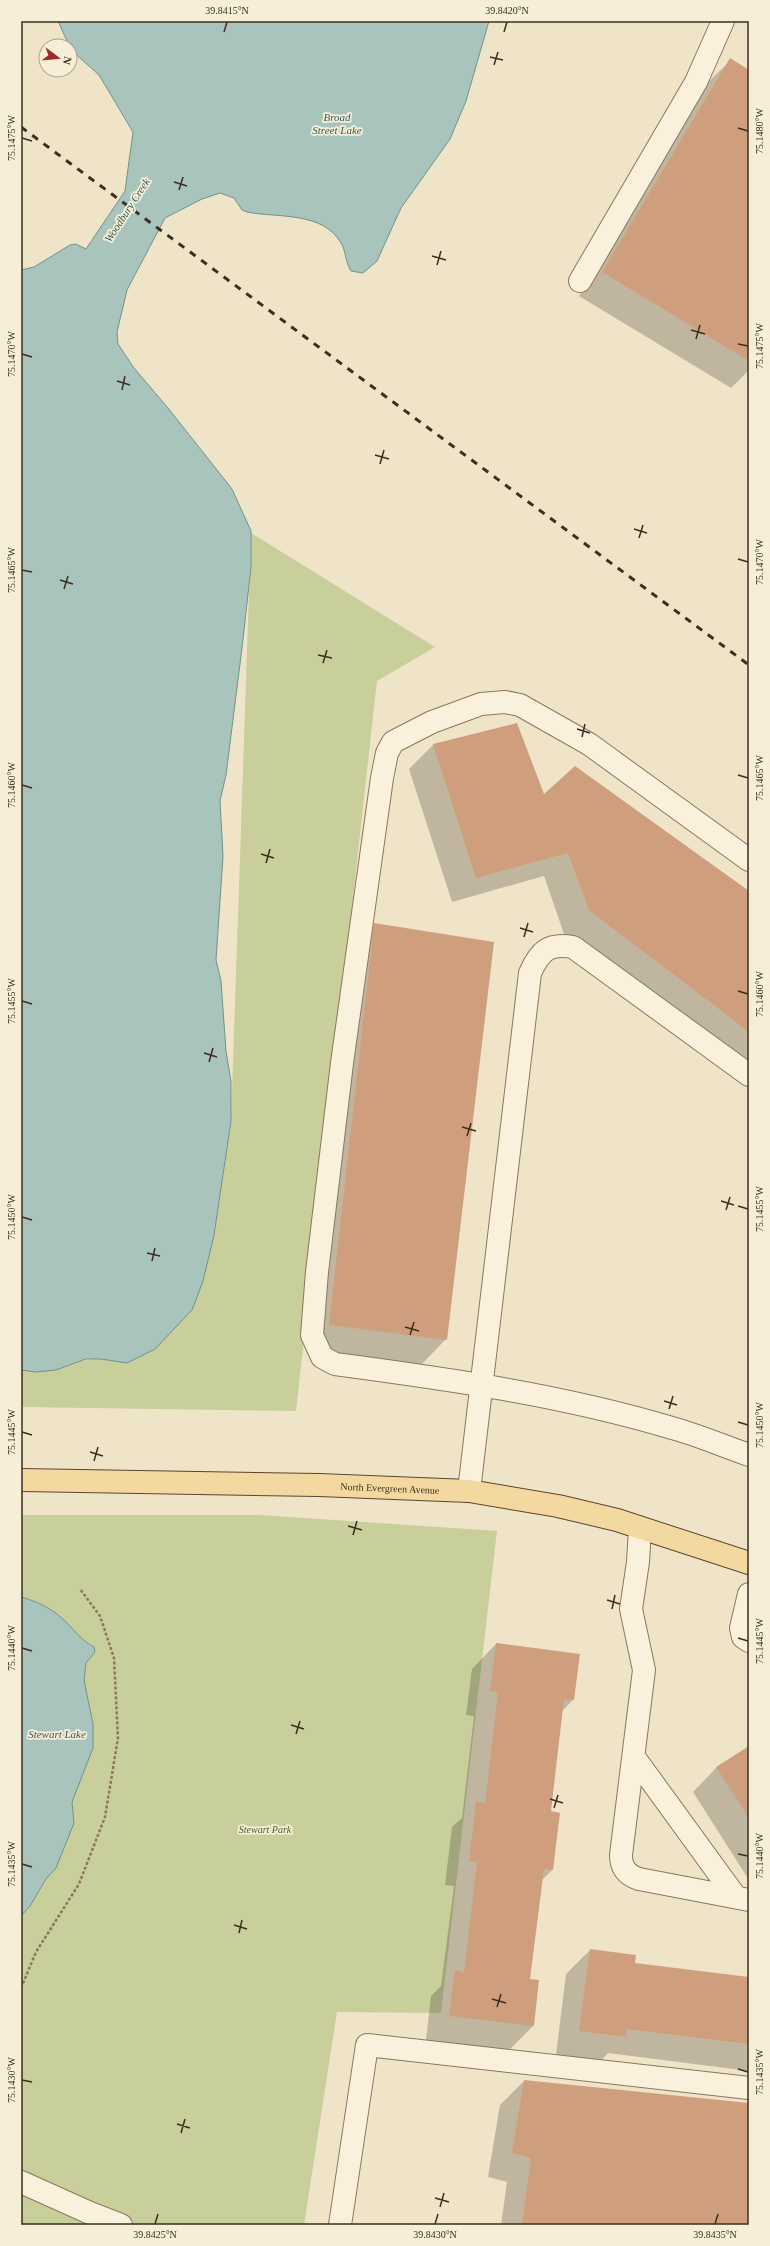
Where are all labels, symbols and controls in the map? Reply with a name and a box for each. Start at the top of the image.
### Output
text: 39.8415°N [205,5,249,16]
text: 39.8420°N [485,5,529,16]
north arrow [38,38,78,78]
text: N [61,55,74,66]
text: 75.1480°W [754,107,765,154]
water label: Broad Street Lake [312,111,362,136]
text: 75.1475°W [6,114,17,161]
water label: Woodbury Creek [102,175,153,244]
text: 75.1475°W [754,322,765,369]
text: 75.1470°W [6,330,17,377]
text: 75.1470°W [754,538,765,585]
text: 75.1465°W [6,546,17,593]
text: 75.1465°W [754,754,765,801]
text: 75.1460°W [6,761,17,808]
text: 75.1460°W [754,970,765,1017]
text: 75.1455°W [6,977,17,1024]
text: 75.1455°W [754,1185,765,1232]
text: 75.1450°W [6,1193,17,1240]
text: 75.1450°W [754,1401,765,1448]
text: 75.1445°W [6,1408,17,1455]
street label: North Evergreen Avenue [340,1480,440,1495]
text: 75.1445°W [754,1617,765,1664]
text: 75.1440°W [6,1624,17,1671]
water label: Stewart Lake [28,1728,86,1740]
park label: Stewart Park [239,1824,292,1835]
text: 75.1440°W [754,1832,765,1879]
text: 75.1435°W [6,1840,17,1887]
text: 75.1435°W [754,2048,765,2095]
text: 75.1430°W [6,2056,17,2103]
text: 39.8425°N [133,2229,177,2240]
text: 39.8430°N [413,2229,457,2240]
text: 39.8435°N [693,2229,737,2240]

